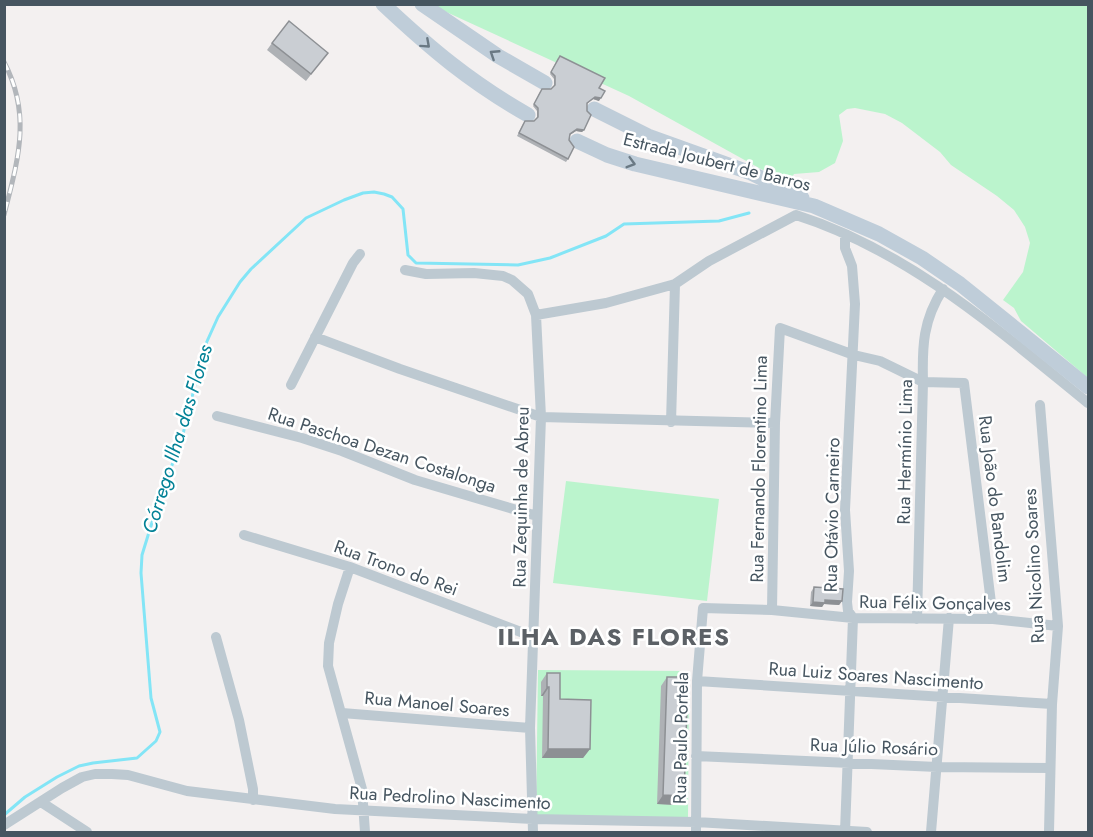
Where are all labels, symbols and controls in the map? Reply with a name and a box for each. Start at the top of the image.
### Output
one-way arrow [419,37,430,48]
one-way arrow [490,50,501,61]
street label: Estrada Joubert de Barros [620,126,814,198]
one-way arrow [625,156,636,168]
water label: Córrego Ilha das Flores [135,341,220,537]
street label: Rua Fernando Florentino Lima [744,355,774,583]
street label: Rua Hermínio Lima [891,379,919,525]
street label: Rua Paschoa Dezan Costalonga [265,401,499,499]
street label: Rua Zequinha de Abreu [506,406,536,588]
street label: Rua João do Bandolim [972,414,1018,584]
street label: Rua Otávio Carneiro [818,437,846,593]
street label: Rua Nicolino Soares [1017,488,1051,644]
street label: Rua Trono do Rei [330,533,462,603]
street label: Rua Félix Gonçalves [859,589,1011,617]
district label: ILHA DAS FLORES [497,619,731,654]
street label: Rua Luiz Soares Nascimento [768,656,984,696]
street label: Rua Paulo Portela [667,672,695,804]
street label: Rua Manoel Soares [363,685,511,723]
street label: Rua Júlio Rosário [810,732,939,762]
street label: Rua Pedrolino Nascimento [349,780,552,816]

